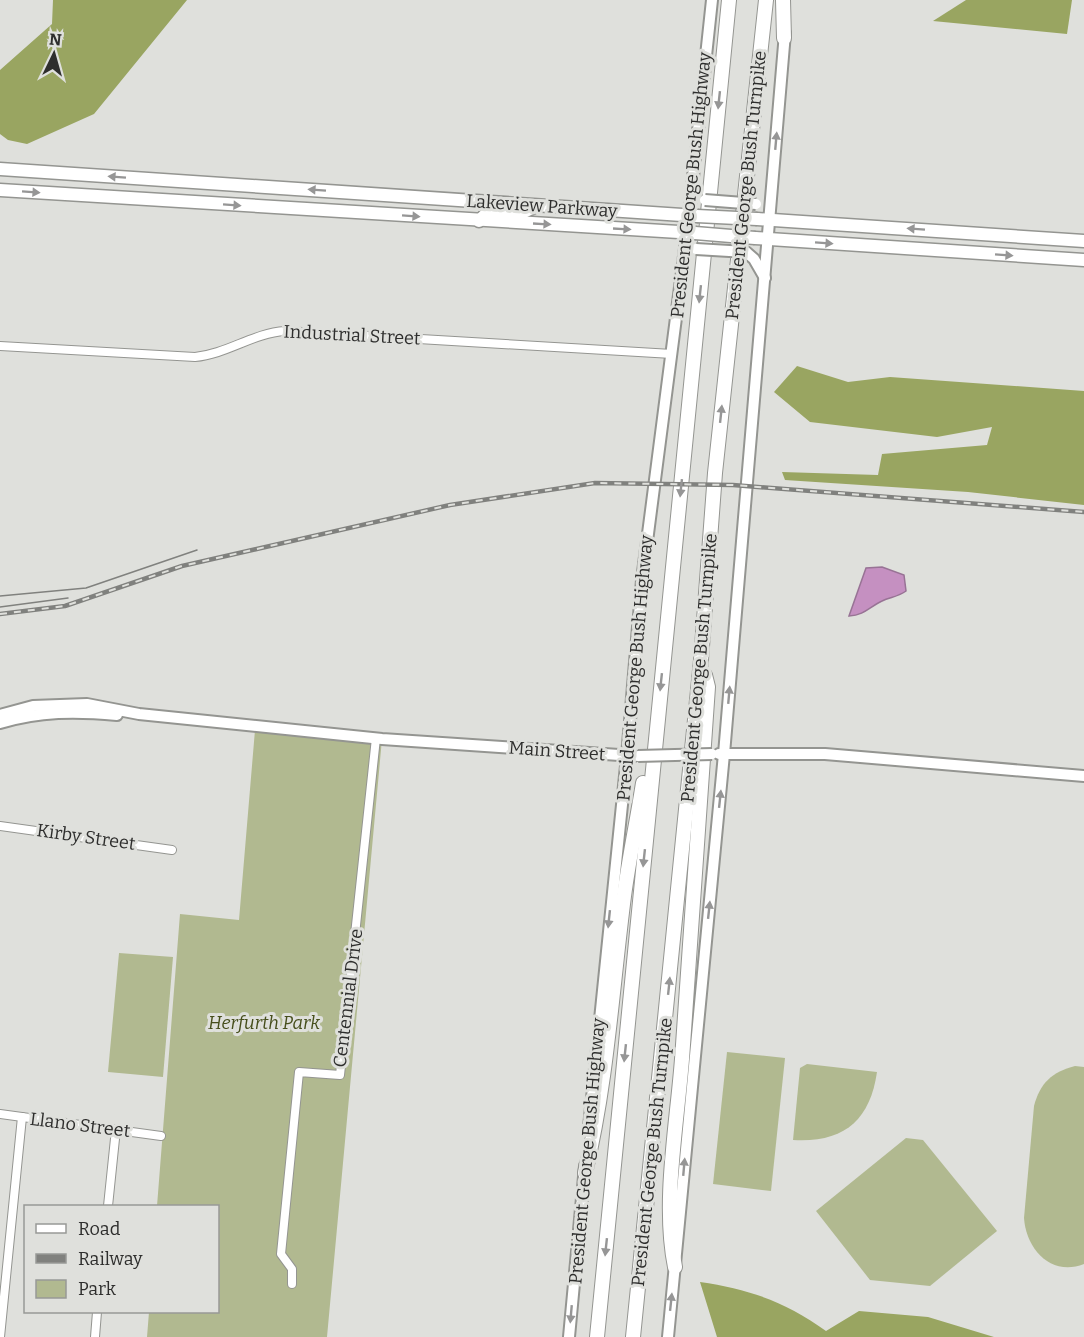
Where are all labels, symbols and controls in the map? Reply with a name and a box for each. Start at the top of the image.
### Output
north arrow [24,24,84,84]
text: N [48,30,62,50]
street label: President George Bush Turnpike [721,50,771,320]
street label: President George Bush Highway [666,51,716,319]
one-way arrow [714,91,724,110]
one-way arrow [771,131,781,150]
one-way arrow [107,172,126,181]
one-way arrow [308,186,327,195]
one-way arrow [21,187,40,197]
street label: Lakeview Parkway [466,190,619,222]
one-way arrow [222,200,241,209]
one-way arrow [401,212,420,221]
one-way arrow [533,220,552,229]
one-way arrow [612,224,631,234]
one-way arrow [906,225,925,234]
one-way arrow [814,238,833,248]
one-way arrow [994,250,1013,259]
one-way arrow [695,285,705,304]
street label: Industrial Street [283,320,421,350]
one-way arrow [716,405,726,424]
one-way arrow [676,479,686,498]
street label: President George Bush Highway [612,533,658,802]
street label: President George Bush Turnpike [676,533,722,803]
one-way arrow [656,673,666,692]
one-way arrow [724,686,734,705]
street label: Main Street [508,737,607,765]
one-way arrow [715,790,725,809]
street label: Kirby Street [35,819,137,855]
one-way arrow [639,849,649,868]
one-way arrow [704,901,714,920]
one-way arrow [604,910,614,929]
street label: Centennial Drive [329,927,367,1069]
one-way arrow [664,977,673,996]
park label: Herfurth Park [208,1012,320,1034]
street label: President George Bush Highway [564,1016,610,1285]
street label: President George Bush Turnpike [627,1017,677,1287]
one-way arrow [620,1043,630,1062]
street label: Llano Street [29,1108,132,1142]
one-way arrow [679,1158,689,1177]
legend [24,1205,219,1313]
text: Road [78,1218,121,1240]
one-way arrow [601,1237,611,1256]
text: Railway [78,1248,143,1270]
text: Park [78,1278,117,1300]
one-way arrow [666,1293,676,1312]
one-way arrow [566,1305,576,1324]

